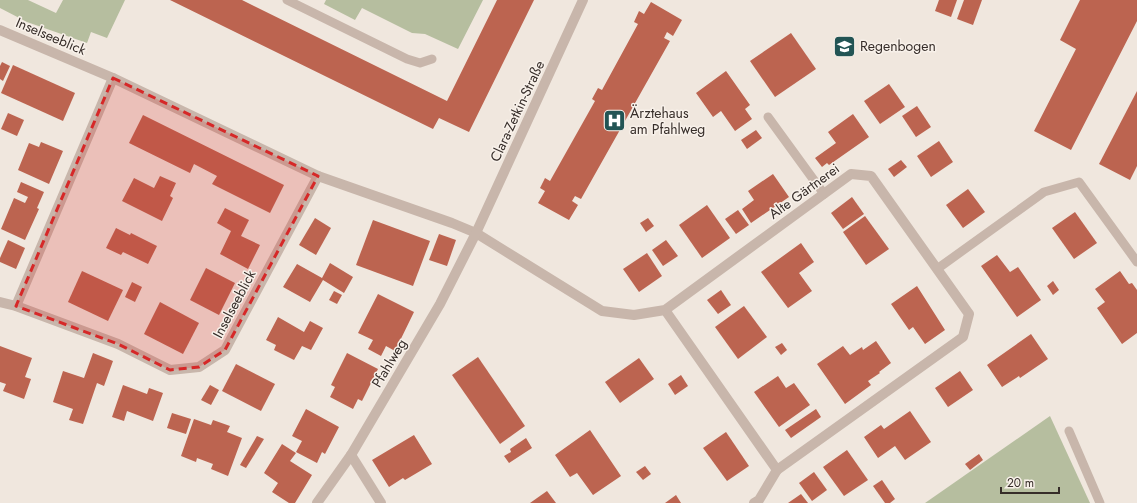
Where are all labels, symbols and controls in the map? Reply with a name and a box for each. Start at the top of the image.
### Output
street label: Inselseeblick [13,12,90,60]
school or university icon: Regenbogen [831,33,857,59]
place label: Regenbogen [860,36,936,56]
street label: Clara-Zetkin-Straße [485,57,549,165]
place label: Ärztehaus am Pfahlweg [630,103,705,139]
hospital icon: Ärztehaus am Pfahlweg [602,108,628,134]
street label: Alte Gärtnerei [765,159,843,223]
street label: Inselseeblick [208,266,261,342]
street label: Pfahlweg [367,335,411,391]
scale bar [1001,469,1059,495]
text: 20 m [1007,474,1034,492]

